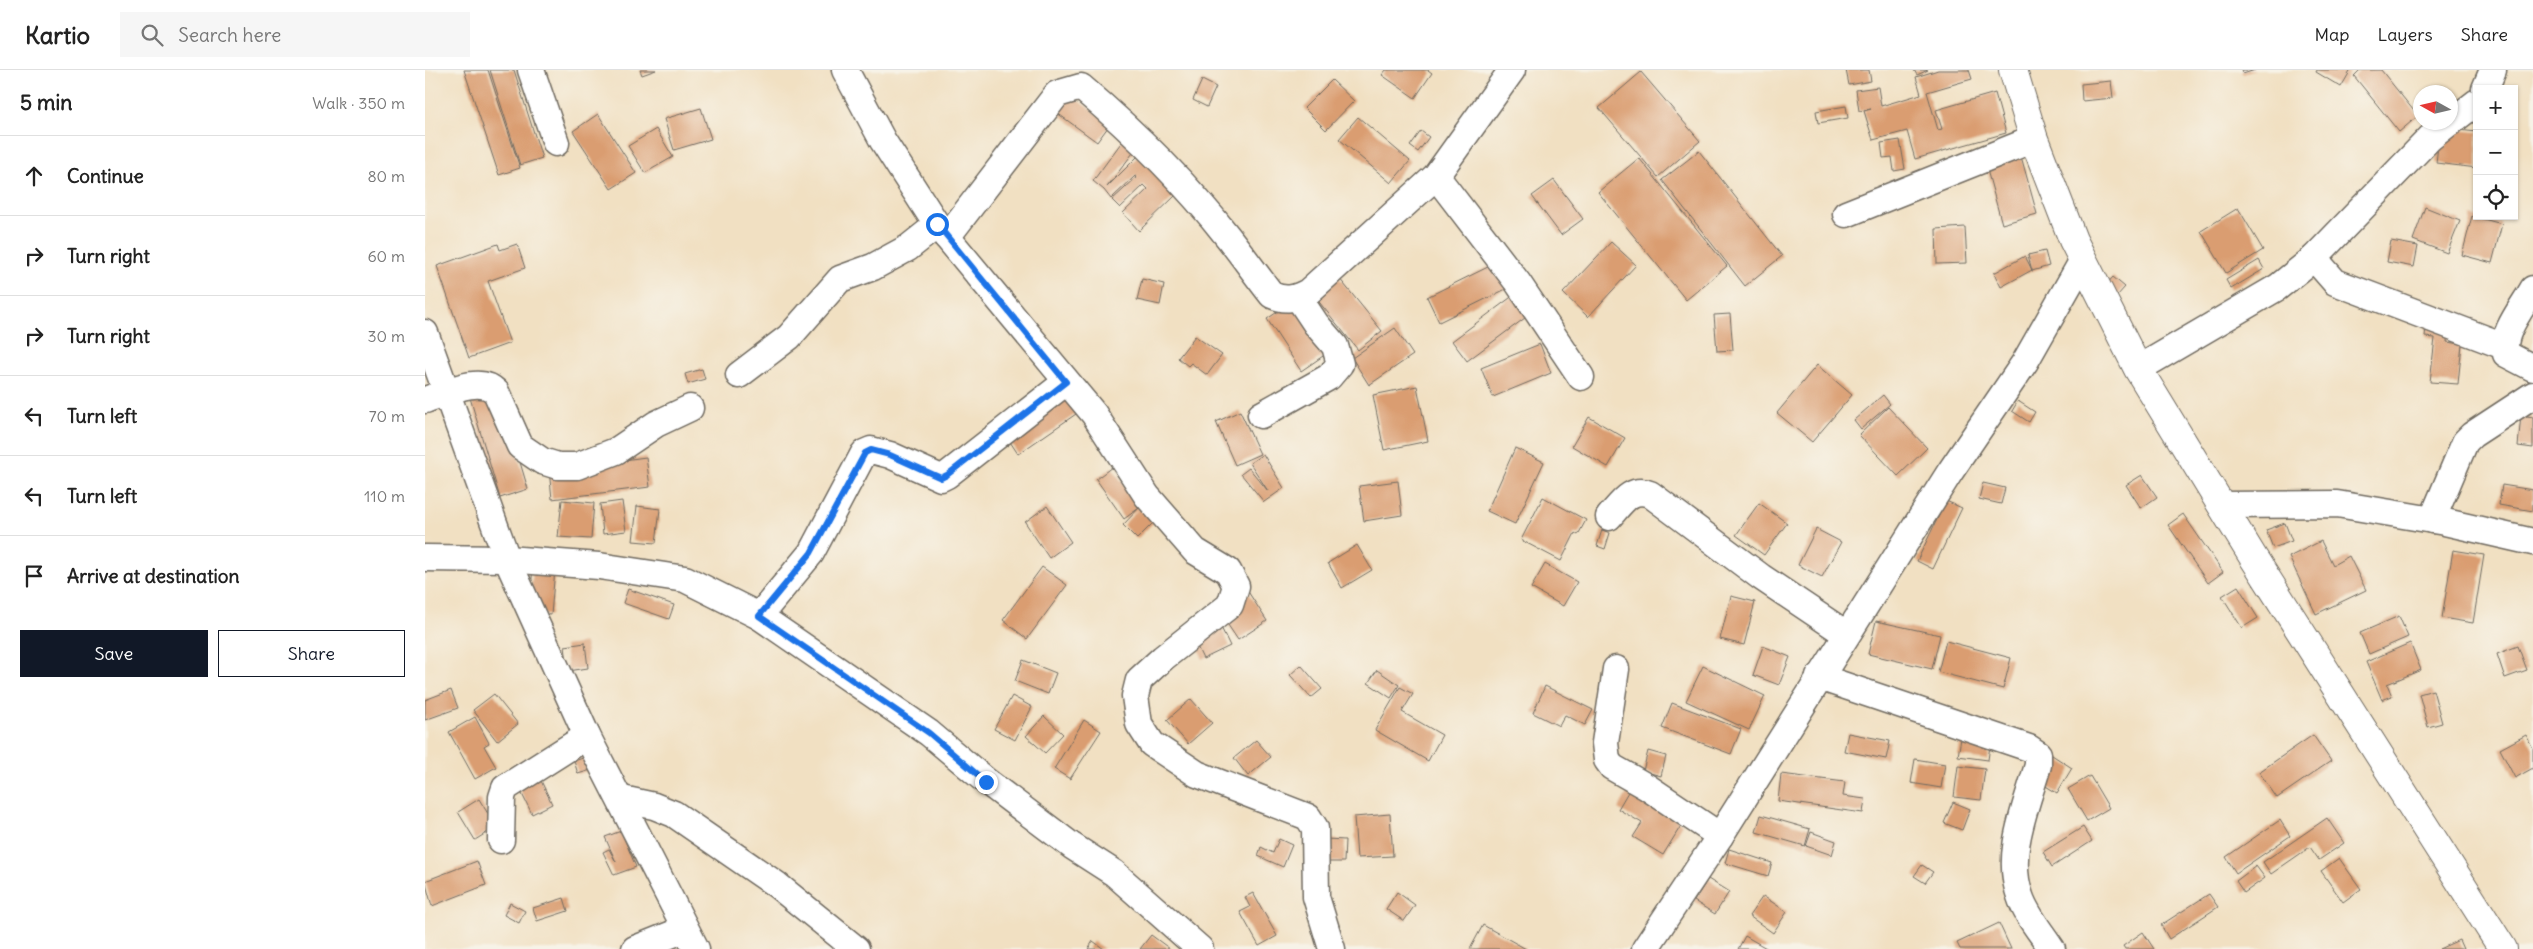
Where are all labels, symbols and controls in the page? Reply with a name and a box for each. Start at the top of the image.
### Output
search box [120,12,470,57]
text: Kartio [25,20,90,50]
icon: search [138,21,166,49]
text: Search here [178,23,281,47]
text: Map [2314,23,2349,46]
text: Layers [2377,23,2433,46]
text: Share [2461,23,2508,46]
north arrow [2413,85,2458,130]
map controls [2473,85,2518,220]
button: + [2473,85,2518,130]
text: 5 min [20,89,72,116]
text: Walk · 350 m [312,93,405,113]
button: − [2473,130,2518,175]
icon: ahead [20,162,48,190]
text: Continue [67,164,144,188]
text: 80 m [367,166,405,186]
button: locate [2473,175,2518,220]
route start [926,213,949,236]
icon: right [20,242,48,270]
text: Turn right [67,244,150,268]
text: 60 m [367,246,405,266]
icon: right [20,322,48,350]
text: Turn right [67,324,150,348]
text: 30 m [368,326,405,346]
icon: left [20,402,48,430]
text: Turn left [67,404,137,428]
text: 70 m [369,406,405,426]
icon: left [20,482,48,510]
text: Turn left [67,484,137,508]
text: 110 m [364,486,405,506]
icon: arrive [20,562,48,590]
text: Arrive at destination [67,564,240,588]
button: Save [20,630,208,677]
button: Share [218,630,405,677]
route end [975,771,998,794]

